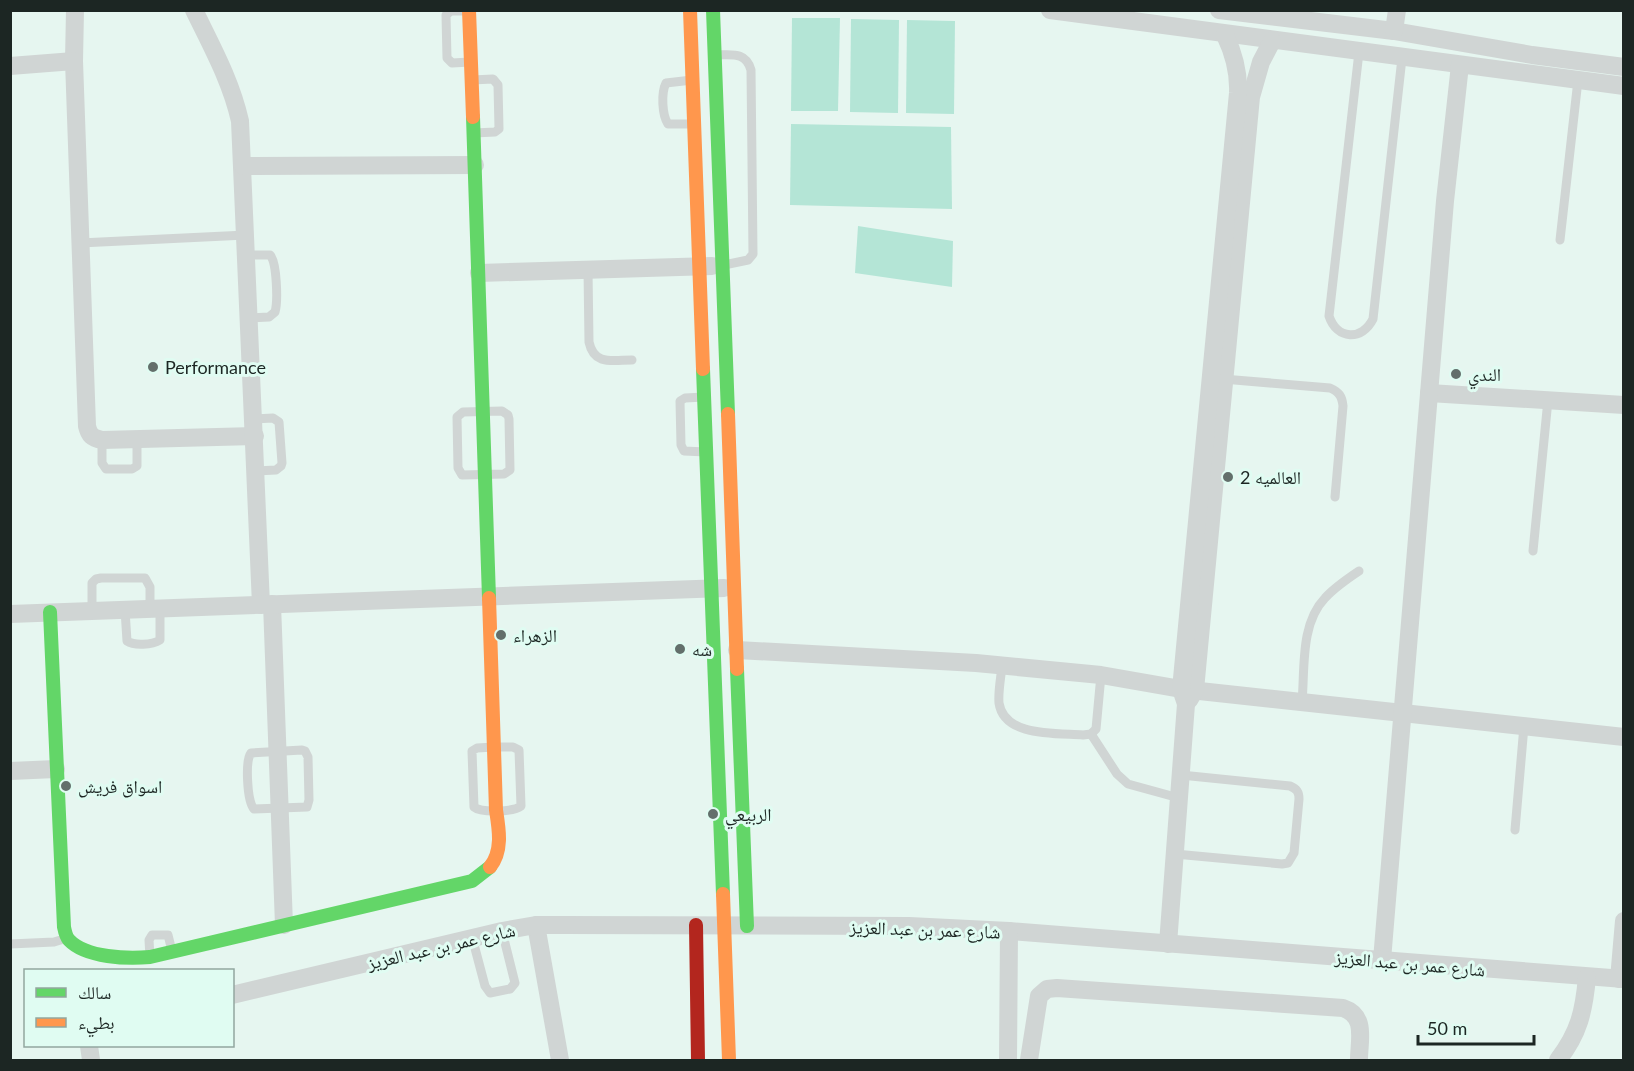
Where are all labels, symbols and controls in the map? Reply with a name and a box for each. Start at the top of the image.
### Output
place label: Performance [165,356,266,378]
marker: Performance [146,360,160,374]
place label: الندي [1468,363,1501,390]
marker: الندي [1449,367,1463,381]
place label: العالميه 2 [1240,466,1301,488]
marker: العالميه 2 [1221,470,1235,484]
place label: الزهراء [513,624,557,646]
marker: الزهراء [494,628,508,642]
place label: شه [692,638,712,660]
marker: شه [673,642,687,656]
place label: اسواق فريش [78,775,162,798]
marker: اسواق فريش [59,779,73,793]
place label: الربيعي [725,803,772,830]
marker: الربيعي [706,807,720,821]
street label: شارع عمر بن عبد العزيز [848,915,1001,944]
street label: شارع عمر بن عبد العزيز [364,918,517,975]
street label: شارع عمر بن عبد العزيز [1333,945,1486,982]
legend [24,969,234,1047]
text: سالك [78,981,111,1003]
scale bar [1418,1008,1534,1046]
text: بطيء [78,1011,115,1038]
text: 50 m [1427,1017,1467,1039]

